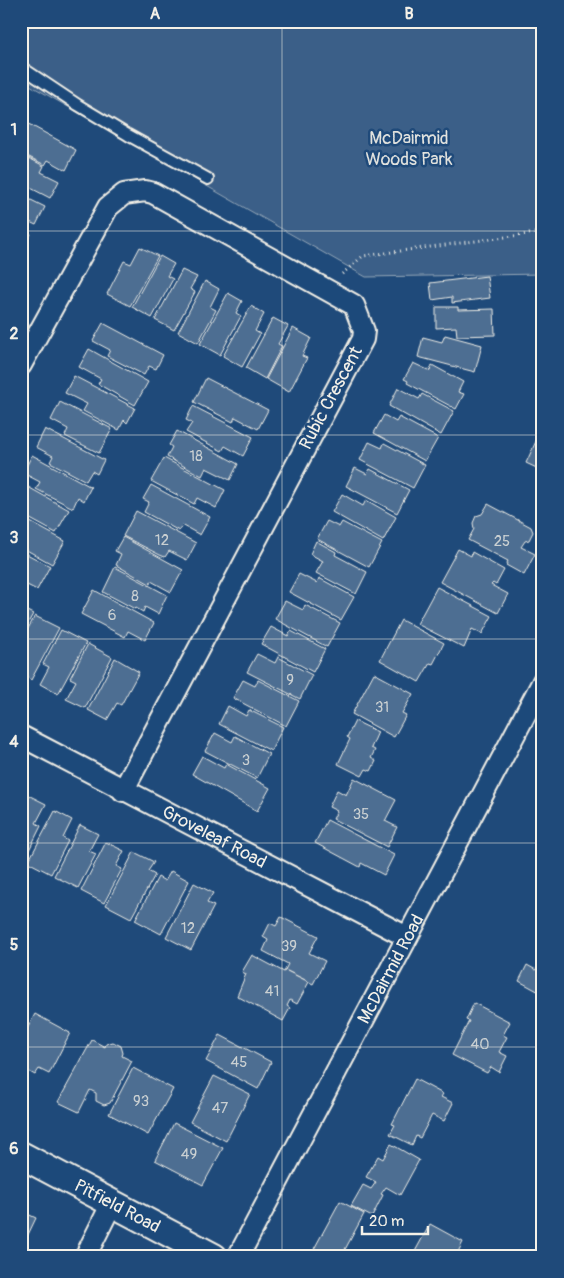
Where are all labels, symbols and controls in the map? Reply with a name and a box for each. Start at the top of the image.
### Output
text: A [150,4,161,24]
text: B [404,4,414,24]
text: 1 [11,120,17,140]
park label: McDairmid Woods Park [365,127,453,171]
text: 2 [10,324,19,344]
street label: Rubic Crescent [294,342,368,454]
house number: 18 [189,447,203,466]
text: 3 [10,528,19,548]
house number: 12 [155,531,169,550]
house number: 25 [494,532,510,551]
house number: 8 [131,587,139,606]
house number: 6 [108,606,116,625]
house number: 9 [286,671,294,690]
house number: 31 [375,698,389,717]
text: 4 [9,732,19,752]
house number: 3 [242,751,250,770]
street label: Groveleaf Road [158,800,271,873]
house number: 35 [353,805,369,824]
street label: McDairmid Road [352,910,429,1028]
house number: 12 [181,919,195,938]
text: 5 [10,935,19,955]
house number: 39 [281,937,297,956]
house number: 41 [265,982,279,1001]
house number: 40 [471,1035,489,1054]
house number: 45 [231,1053,247,1072]
house number: 93 [133,1092,149,1111]
house number: 47 [212,1099,228,1118]
text: 6 [9,1139,19,1159]
house number: 49 [181,1145,197,1164]
street label: Pitfield Road [70,1174,164,1238]
scale bar [362,1203,428,1235]
text: 20 m [369,1212,404,1231]

